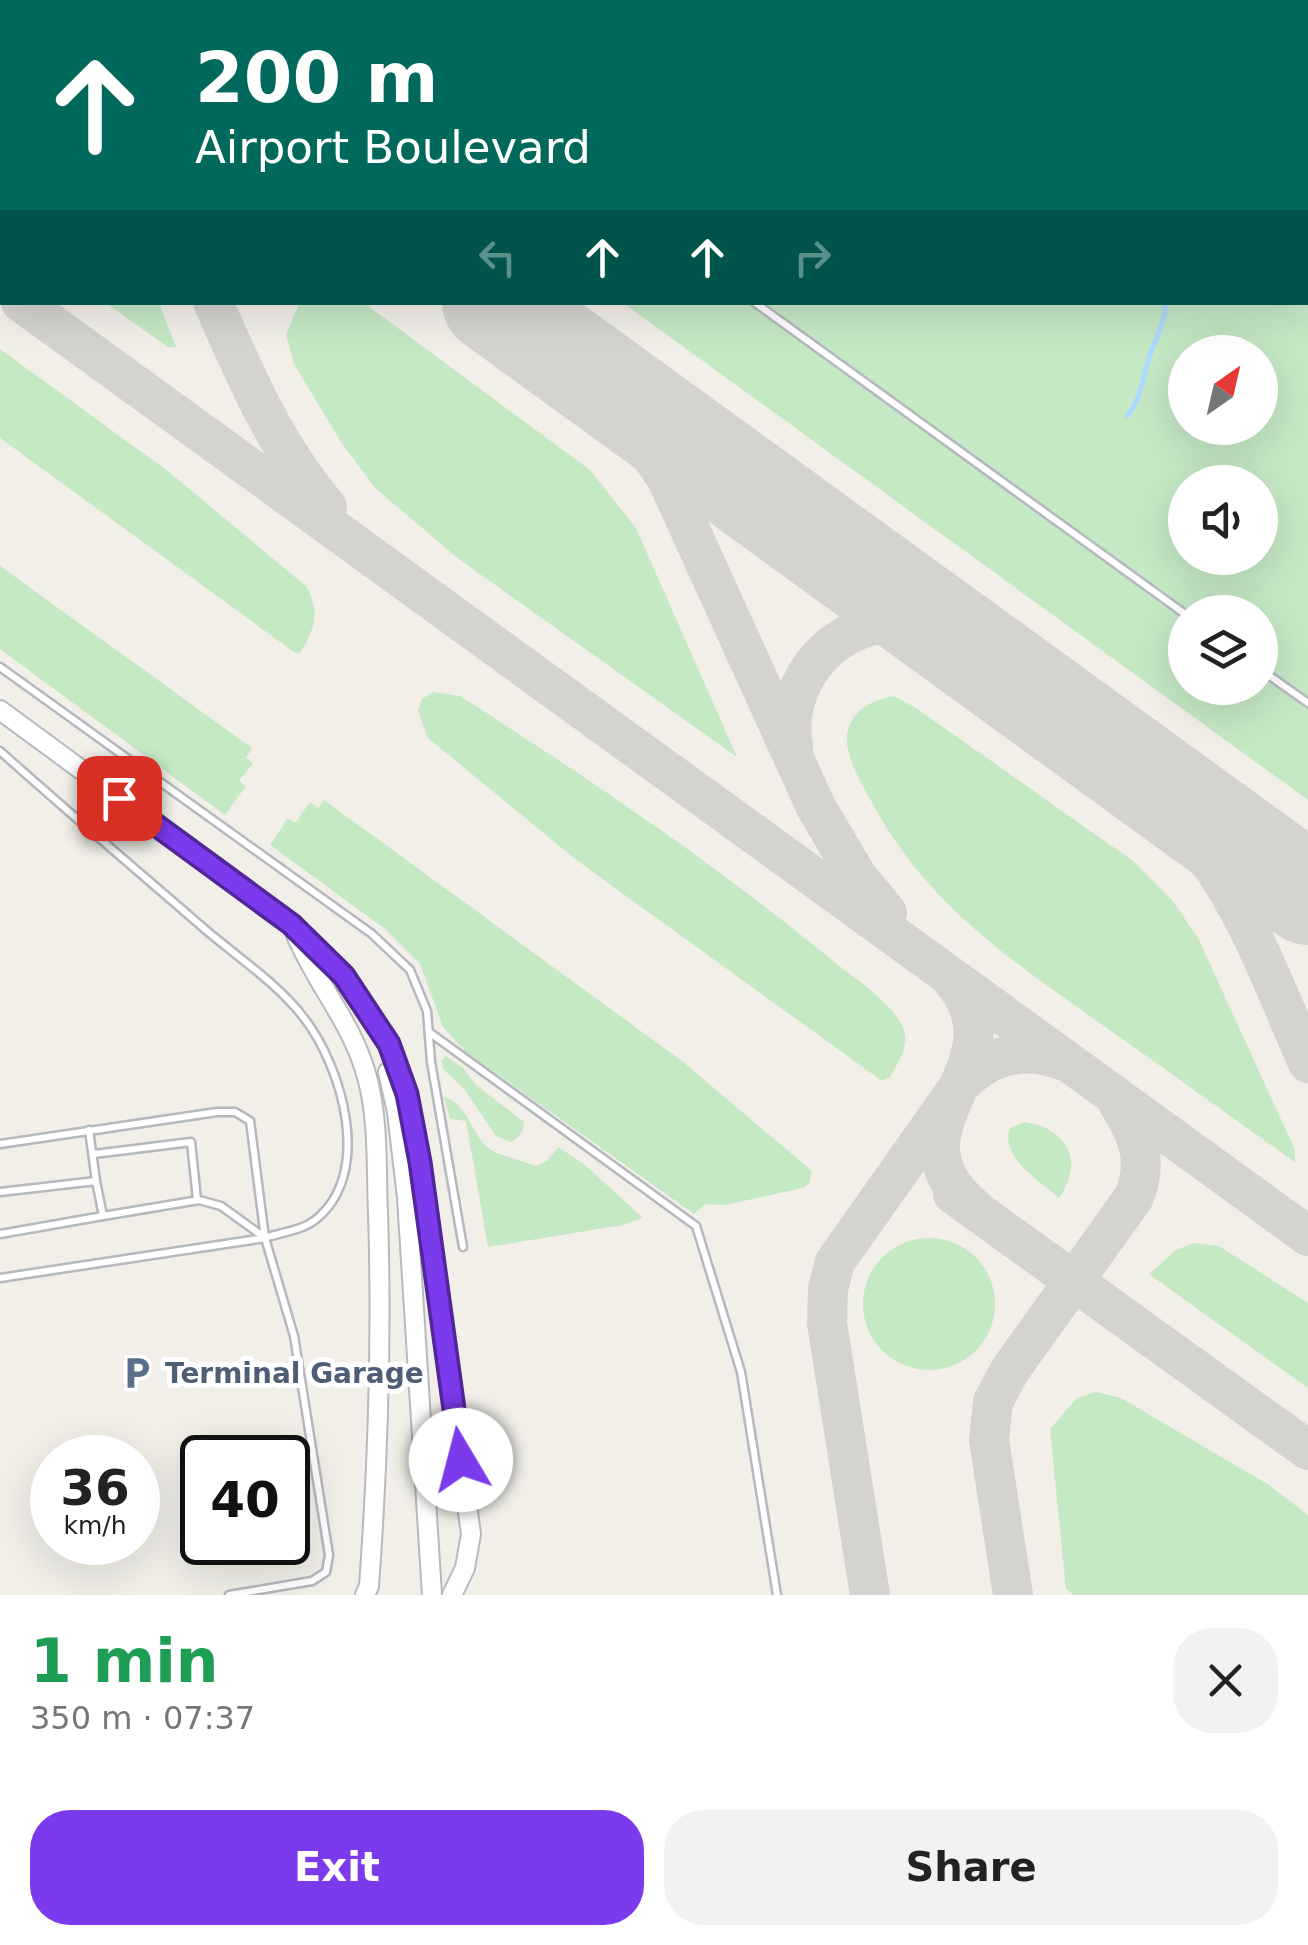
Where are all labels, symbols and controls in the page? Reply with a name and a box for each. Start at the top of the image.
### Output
text: 200 m [195,37,438,119]
icon: ahead [30,40,160,170]
text: Airport Boulevard [195,121,591,174]
icon: left [470,230,525,285]
icon: ahead [575,230,630,285]
icon: ahead [680,230,735,285]
icon: right [785,230,840,285]
north arrow [1168,335,1278,445]
map controls [1168,335,1278,705]
button: sound [1168,465,1278,575]
button: layers [1168,595,1278,705]
pin [77,756,162,841]
icon: arrive [92,771,147,826]
parking icon: Terminal Garage [118,1354,156,1392]
place label: Terminal Garage [165,1357,424,1390]
position arrow [409,1408,513,1512]
speed limit sign: 40 [180,1435,310,1565]
text: 36 [60,1459,130,1517]
text: km/h [63,1511,127,1540]
text: 1 min [30,1626,218,1696]
button: close [1173,1628,1278,1733]
text: 350 m · 07:37 [30,1699,255,1737]
button: Exit [30,1810,644,1925]
button: Share [664,1810,1278,1925]

